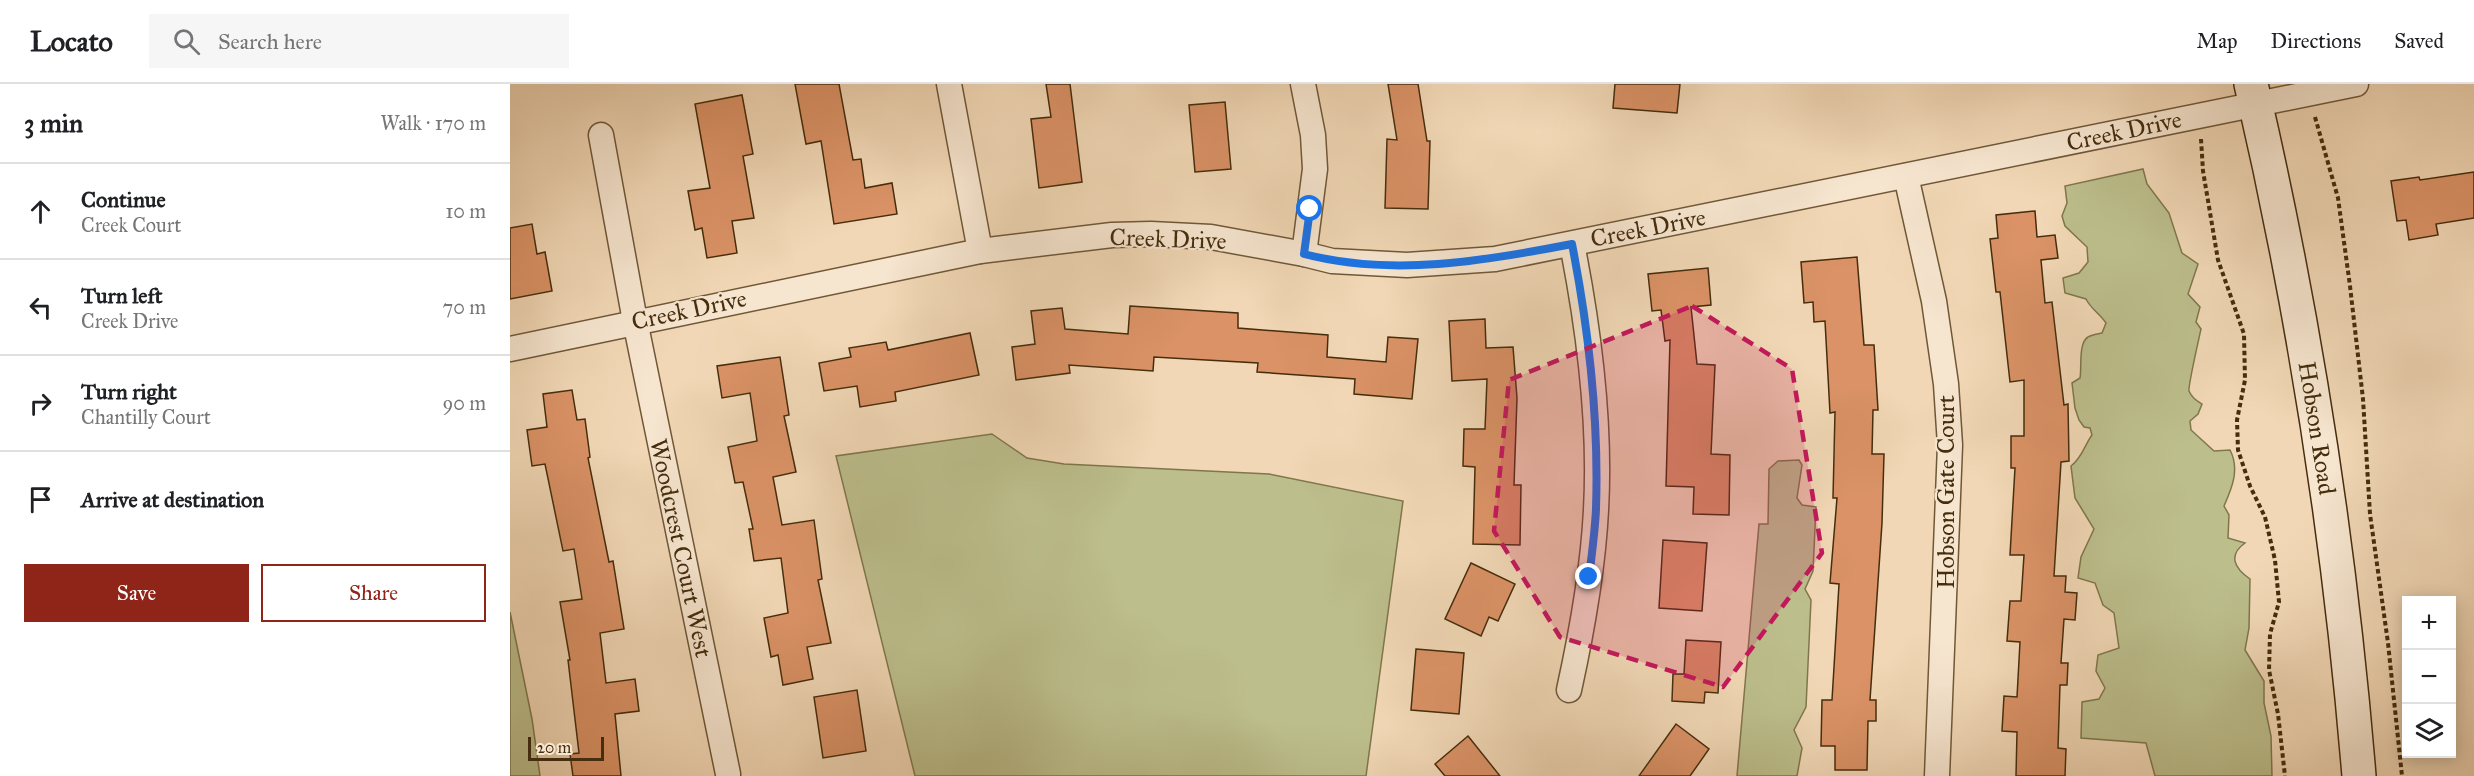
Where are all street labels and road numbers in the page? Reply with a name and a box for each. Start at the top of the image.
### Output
street label: Creek Drive [2064,104,2184,158]
street label: Creek Drive [1588,202,1708,254]
street label: Creek Drive [1109,222,1227,256]
street label: Creek Drive [629,283,749,337]
street label: Hobson Road [2292,359,2342,497]
street label: Hobson Gate Court [1931,395,1961,589]
street label: Woodcrest Court West [643,436,719,661]

